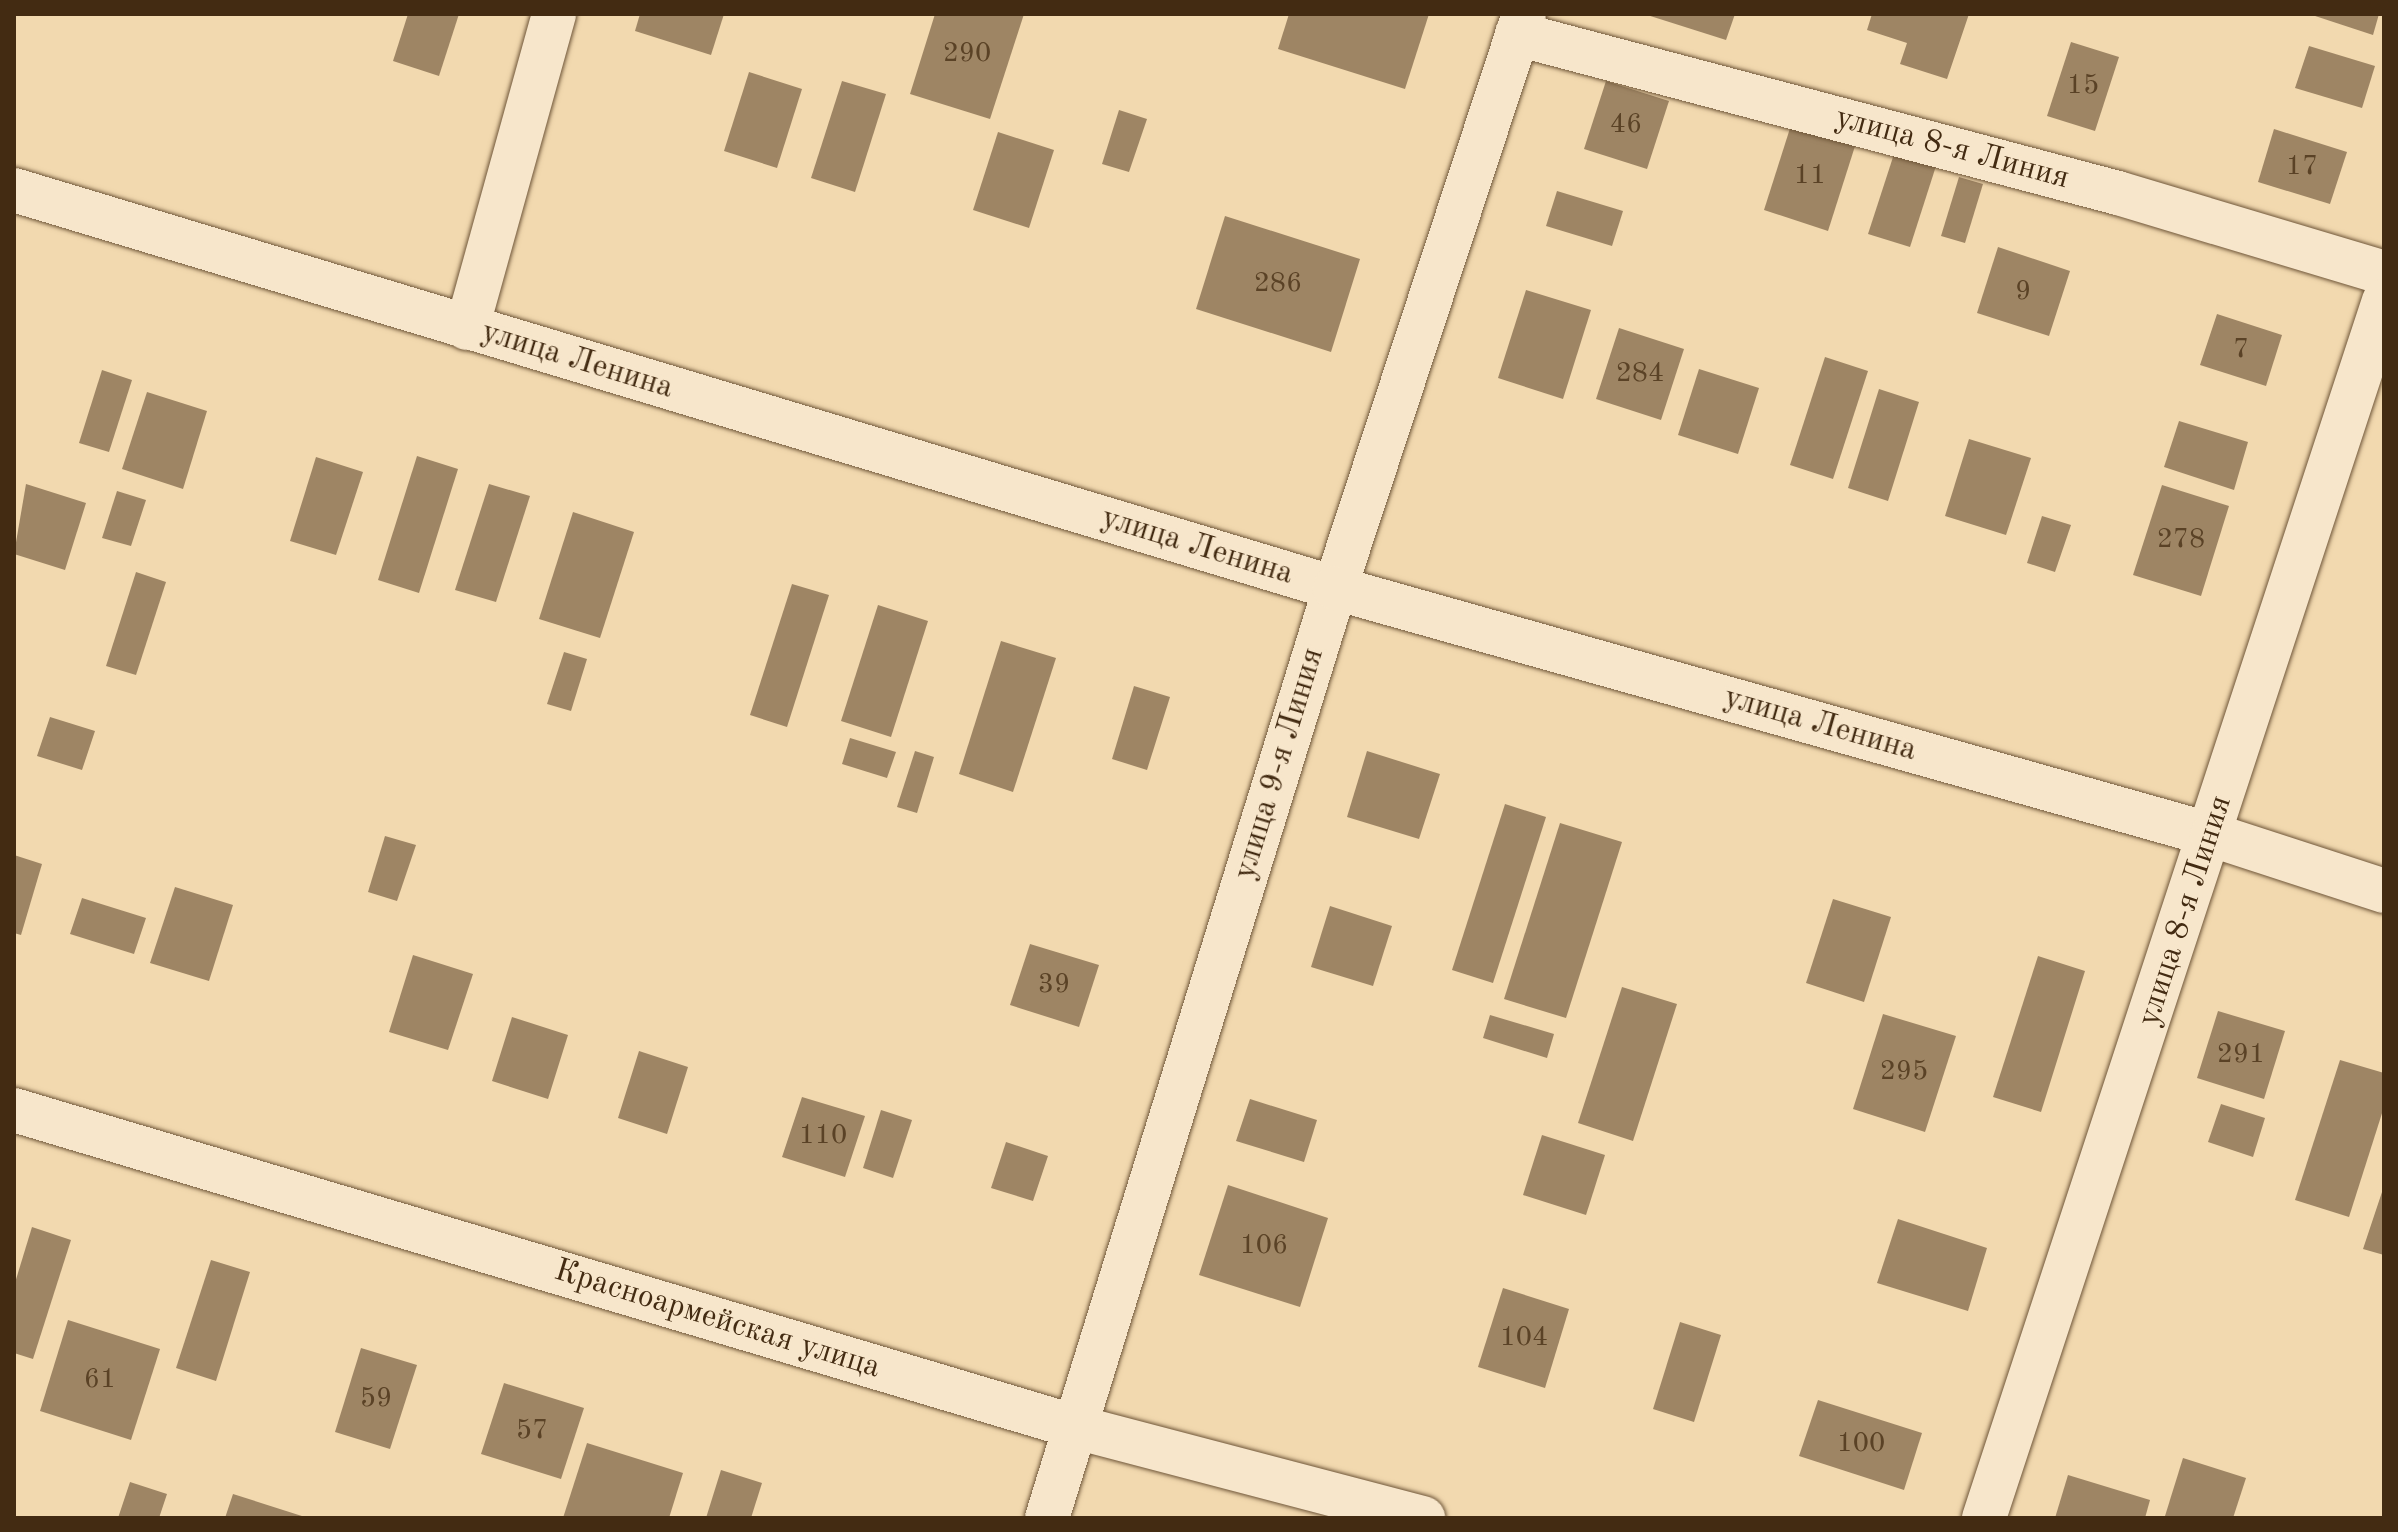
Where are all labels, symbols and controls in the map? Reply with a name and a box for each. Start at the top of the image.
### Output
house number: 290 [943,37,991,71]
house number: 15 [2067,69,2099,103]
street label: улица 8-я Линия [1831,99,2073,199]
house number: 46 [1610,108,1642,142]
house number: 17 [2286,150,2318,184]
house number: 11 [1794,159,1826,193]
house number: 286 [1254,267,1302,301]
house number: 9 [2015,275,2031,309]
street label: улица Ленина [476,314,678,408]
house number: 7 [2233,333,2249,367]
house number: 284 [1616,357,1664,391]
street label: улица Ленина [1096,500,1298,594]
house number: 278 [2157,523,2205,557]
street label: улица 9-я Линия [1227,643,1333,885]
street label: улица Ленина [1719,679,1921,771]
street label: улица 8-я Линия [2131,791,2241,1031]
house number: 39 [1038,968,1070,1002]
house number: 291 [2217,1038,2265,1072]
house number: 295 [1880,1055,1928,1089]
house number: 110 [799,1119,847,1153]
house number: 106 [1240,1229,1288,1263]
street label: Красноармейская улица [549,1252,885,1388]
house number: 104 [1500,1321,1548,1355]
house number: 61 [84,1363,116,1397]
house number: 59 [360,1382,392,1416]
house number: 57 [516,1414,548,1448]
house number: 100 [1837,1427,1885,1461]

